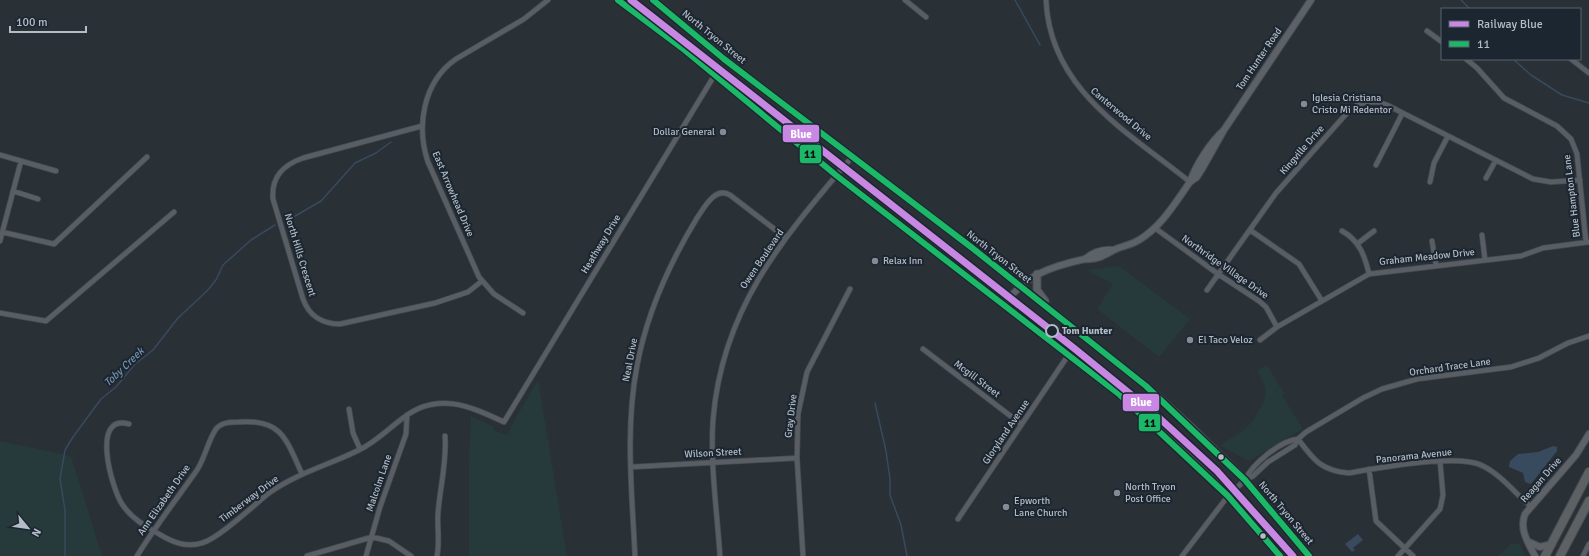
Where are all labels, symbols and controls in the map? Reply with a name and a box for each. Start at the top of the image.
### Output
scale bar [10,8,86,34]
street label: North Tryon Street [680,8,749,67]
legend [1441,8,1581,60]
text: 100 m [16,15,48,30]
text: Railway Blue [1477,17,1543,32]
street label: Tom Hunter Road [1234,25,1284,93]
text: 11 [1477,37,1490,52]
street label: Canterwood Drive [1088,85,1154,143]
place label: Iglesia Cristiana Cristo Mi Redentor [1312,92,1392,116]
marker: Iglesia Cristiana Cristo Mi Redentor [1299,99,1309,109]
street label: Kingville Drive [1277,123,1327,177]
line badge: Blue [782,124,820,143]
place label: Dollar General [653,126,715,138]
marker: Dollar General [718,127,728,137]
text: Blue [790,128,812,141]
line badge: 11 [799,144,822,164]
text: 11 [804,148,816,161]
street label: East Arrowhead Drive [430,149,476,239]
street label: Blue Hampton Lane [1561,154,1583,238]
street label: North Hills Crescent [282,212,319,299]
street label: Heathway Drive [579,212,623,276]
street label: Owen Boulevard [738,227,786,291]
street label: North Tryon Street [964,228,1034,286]
street label: Northridge Village Drive [1179,232,1271,302]
street label: Graham Meadow Drive [1379,246,1475,268]
place label: Relax Inn [883,255,923,267]
marker: Relax Inn [870,256,880,266]
marker: Tom Hunter [1045,324,1059,338]
place label: Tom Hunter [1062,325,1112,337]
place label: El Taco Veloz [1198,334,1253,346]
marker: El Taco Veloz [1185,335,1195,345]
street label: Neal Drive [620,337,640,383]
water label: Toby Creek [101,344,148,389]
street label: Orchard Trace Lane [1409,355,1491,379]
street label: Mcgill Street [952,358,1003,401]
street label: Gray Drive [782,393,800,439]
line badge: Blue [1122,393,1160,412]
text: Blue [1130,396,1152,409]
street label: Gloryland Avenue [980,397,1032,467]
line badge: 11 [1138,413,1161,432]
text: 11 [1144,417,1156,430]
street label: Wilson Street [684,445,742,460]
street label: Panorama Avenue [1375,446,1453,466]
unlabelled marker [1216,452,1226,462]
street label: Malcolm Lane [364,453,394,513]
street label: Reagan Drive [1518,455,1564,505]
street label: Ann Elizabeth Drive [135,462,193,538]
street label: Timberway Drive [217,473,281,525]
street label: North Tryon Street [1256,479,1316,547]
place label: North Tryon Post Office [1125,481,1176,505]
marker: North Tryon Post Office [1112,488,1122,498]
place label: Epworth Lane Church [1014,495,1067,519]
marker: Epworth Lane Church [1001,502,1011,512]
north arrow [8,508,48,548]
text: N [29,526,44,539]
unlabelled marker [1258,531,1268,541]

